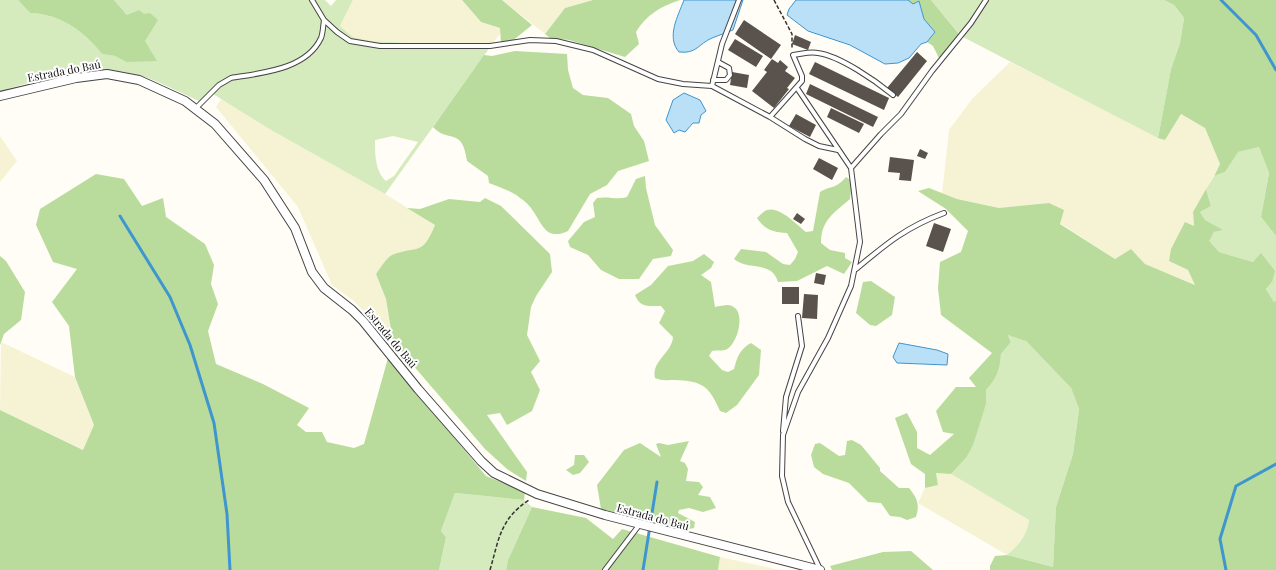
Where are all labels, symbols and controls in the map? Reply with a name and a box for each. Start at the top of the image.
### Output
street label: Estrada do Baú [26,56,102,85]
street label: Estrada do Baú [362,304,421,371]
street label: Estrada do Baú [615,500,692,534]

